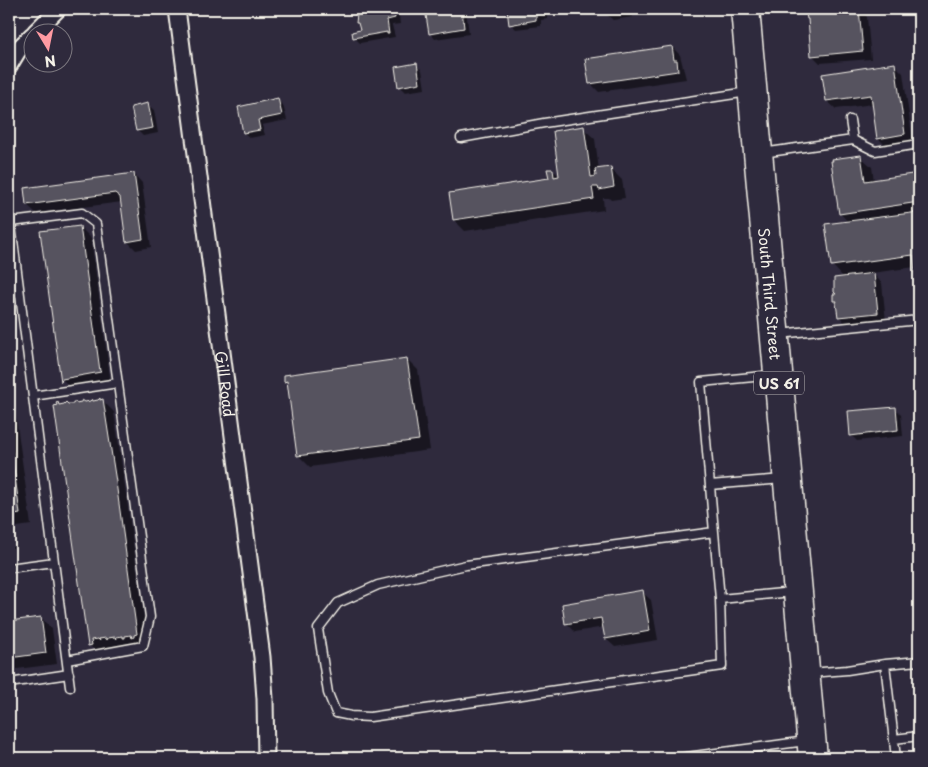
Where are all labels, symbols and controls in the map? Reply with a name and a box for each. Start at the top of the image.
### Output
north arrow [22,22,72,72]
text: N [43,50,58,73]
street label: South Third Street [753,227,788,361]
street label: Gill Road [210,349,242,418]
road number: US 61 [754,372,804,394]

